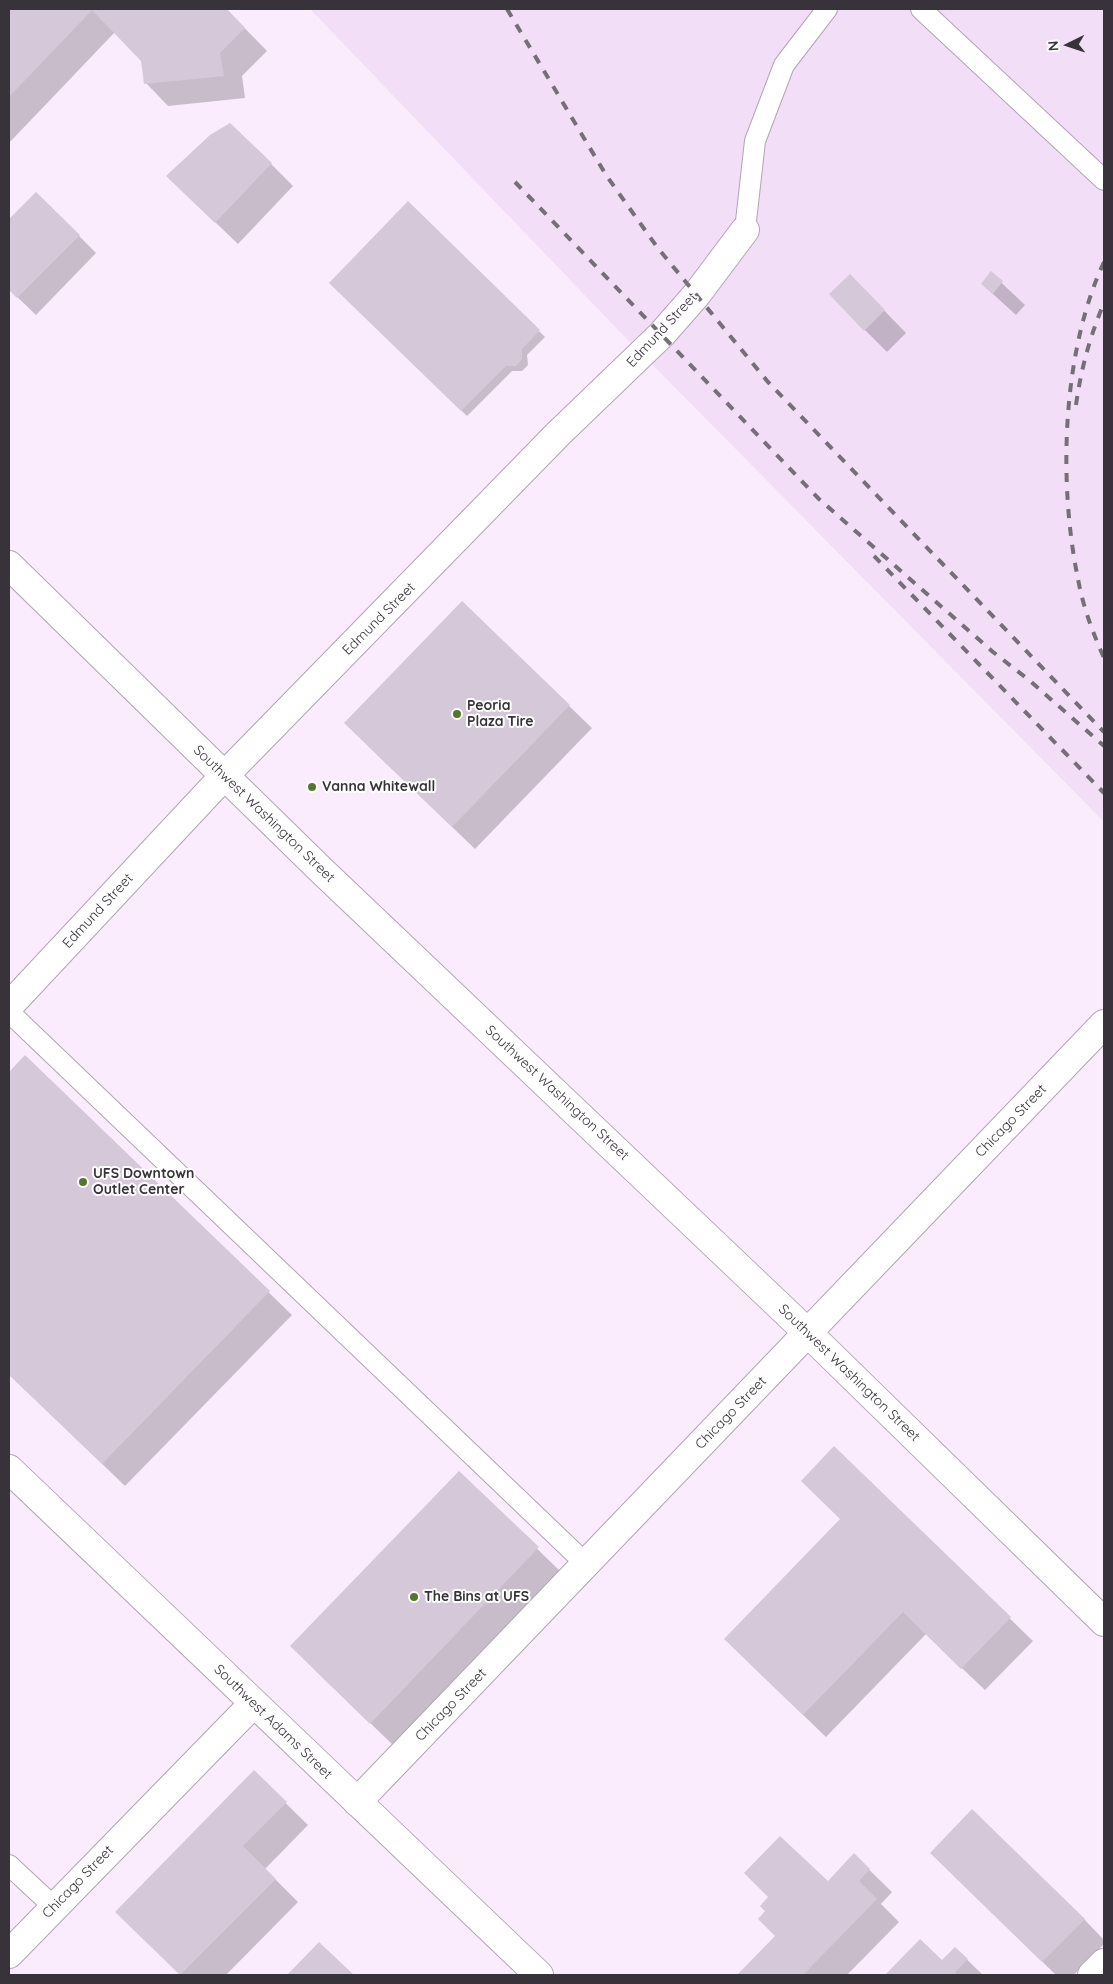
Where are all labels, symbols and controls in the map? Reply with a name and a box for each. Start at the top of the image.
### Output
north arrow [1043,20,1093,70]
text: N [1044,40,1062,52]
street label: Edmund Street [623,289,701,371]
street label: Edmund Street [339,579,419,659]
place label: Peoria Plaza Tire [467,698,534,730]
marker: Peoria Plaza Tire [451,708,463,720]
street label: Southwest Washington Street [190,742,338,886]
place label: Vanna Whitewall [322,779,435,795]
marker: Vanna Whitewall [306,781,318,793]
street label: Edmund Street [59,870,137,952]
street label: Southwest Washington Street [482,1022,632,1164]
street label: Chicago Street [972,1081,1050,1161]
place label: UFS Downtown Outlet Center [93,1166,194,1198]
marker: UFS Downtown Outlet Center [77,1176,89,1188]
street label: Southwest Washington Street [775,1301,923,1445]
street label: Chicago Street [692,1373,770,1453]
place label: The Bins at UFS [424,1589,529,1605]
marker: The Bins at UFS [408,1591,420,1603]
street label: Southwest Adams Street [210,1661,336,1783]
street label: Chicago Street [412,1665,490,1745]
street label: Chicago Street [39,1842,117,1922]

